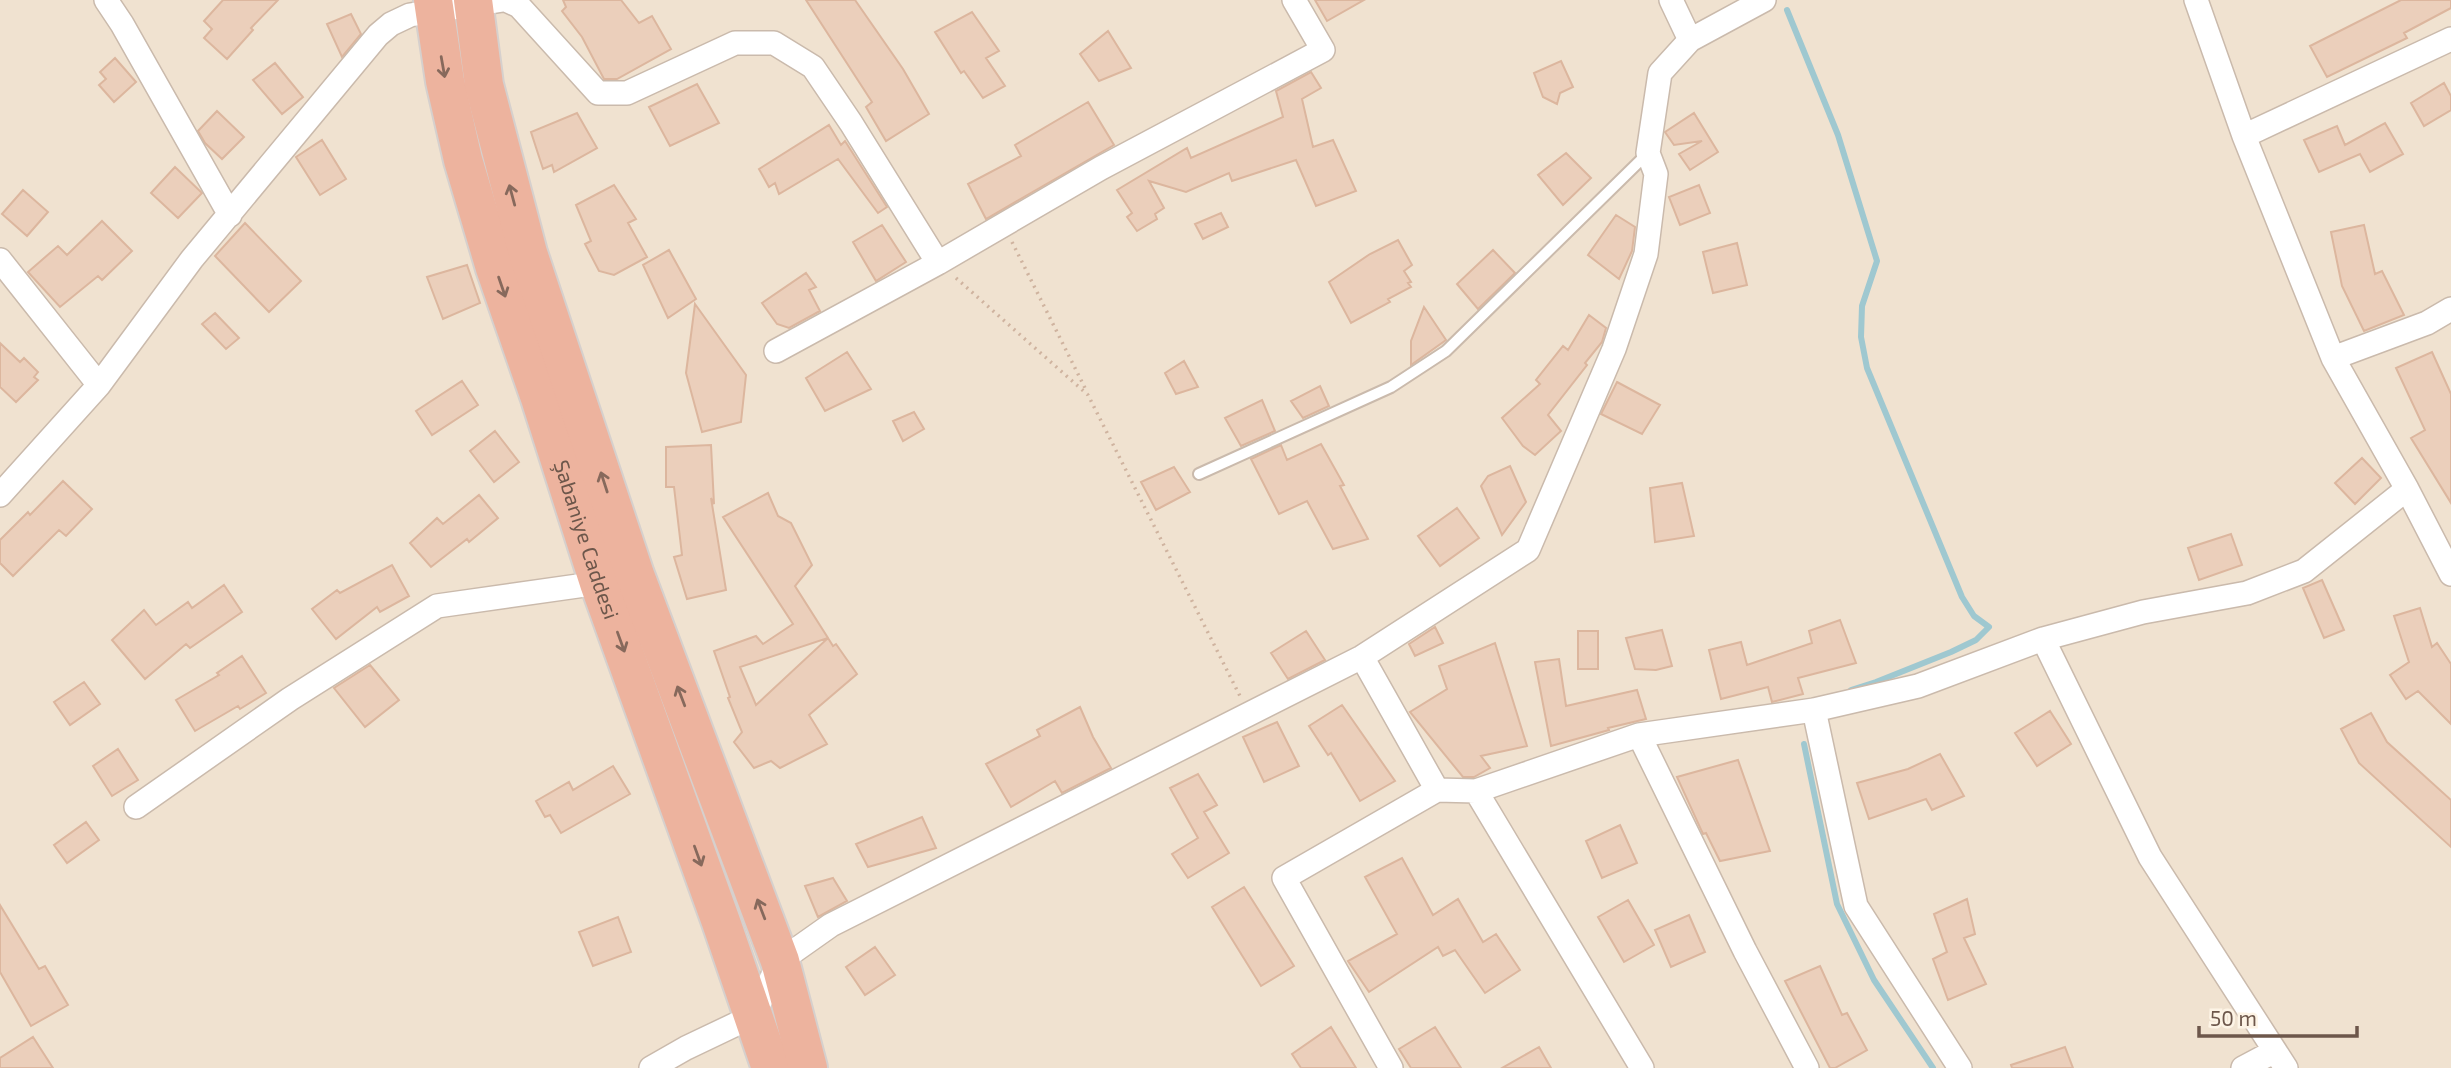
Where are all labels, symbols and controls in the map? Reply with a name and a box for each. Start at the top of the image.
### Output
one-way arrow [437,56,450,78]
one-way arrow [505,184,518,207]
one-way arrow [496,276,509,298]
street label: Şabaniye Caddesi [548,457,625,622]
one-way arrow [597,471,609,493]
one-way arrow [615,631,628,653]
one-way arrow [673,685,686,707]
one-way arrow [693,845,705,867]
one-way arrow [753,898,766,920]
scale bar [2199,995,2356,1038]
text: 50 m [2210,1005,2257,1030]

